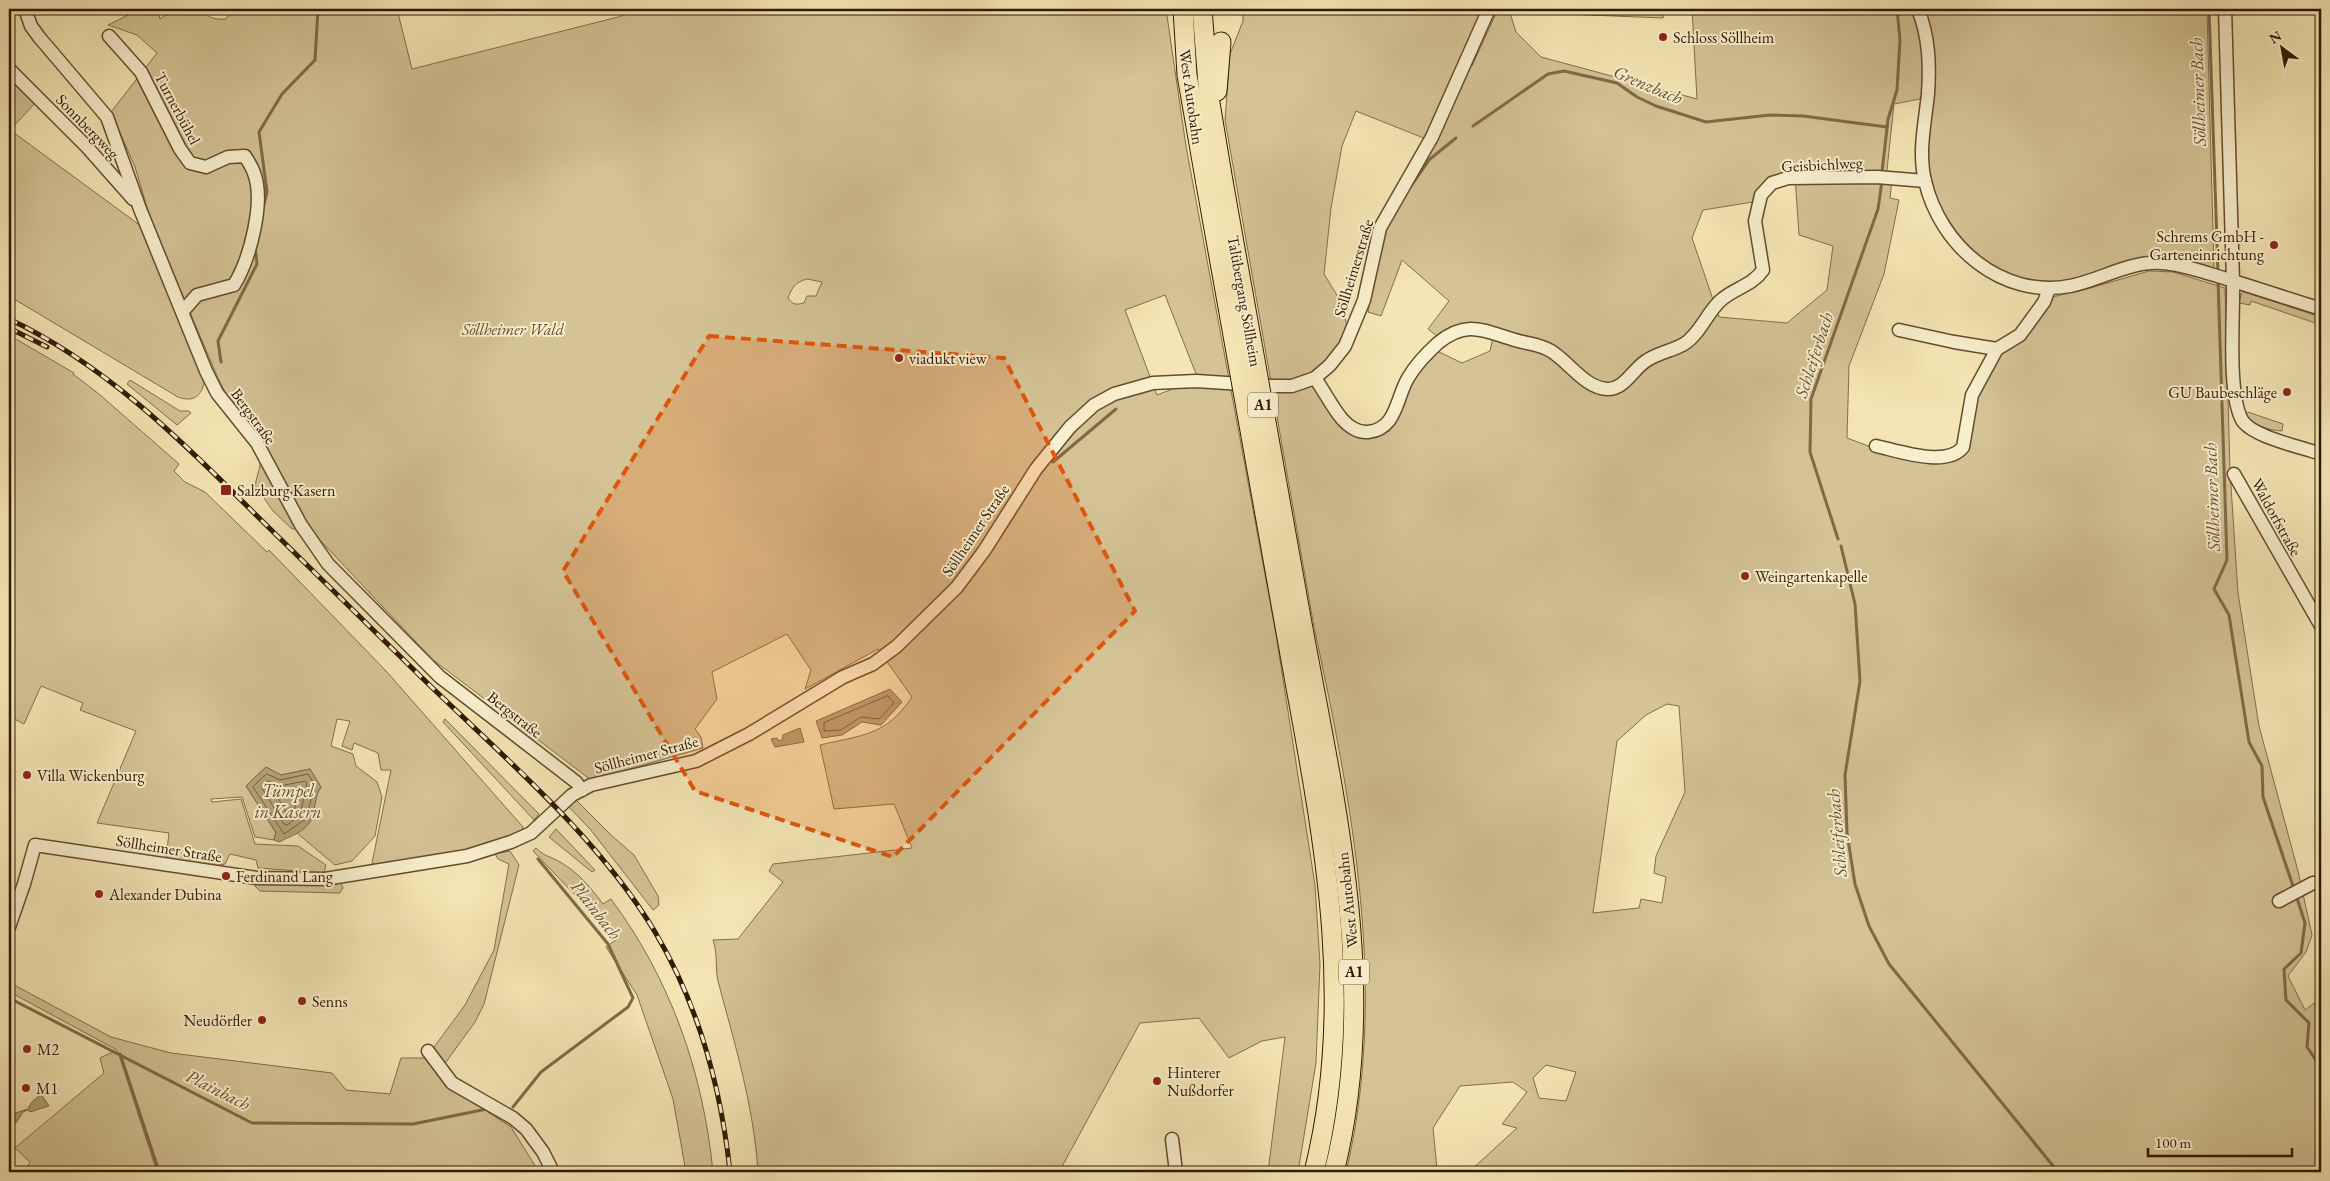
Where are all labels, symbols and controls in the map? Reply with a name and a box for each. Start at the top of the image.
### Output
north arrow [2258,22,2308,72]
text: N [2266,26,2285,48]
place label: Schloss Söllheim [1673,27,1775,48]
marker: Schloss Söllheim [1657,31,1669,43]
water label: Söllheimer Bach [2184,37,2211,148]
street label: West Autobahn [1174,48,1209,147]
water label: Grenzbach [1610,60,1687,109]
street label: Turnerbühel [150,68,206,148]
street label: Sonnbergweg [51,89,125,164]
street label: Geisbichlweg [1781,152,1864,177]
street label: Söllheimerstraße [1329,217,1378,320]
place label: Schrems GmbH - Garteneinrichtung [2149,226,2265,265]
street label: Talübergang Söllheim [1223,234,1267,369]
marker: Schrems GmbH - Garteneinrichtung [2268,239,2280,251]
water label: Schleiferbach [1789,309,1839,402]
park label: Söllheimer Wald [461,319,565,340]
place label: viadukt view [909,348,988,369]
marker: viadukt view [893,352,905,364]
place label: GU Baubeschläge [2168,382,2277,403]
street label: Bergstraße [226,384,281,448]
marker: GU Baubeschläge [2281,386,2293,398]
road number: A1 [1248,392,1278,418]
water label: Söllheimer Bach [2198,442,2225,553]
street label: Waldorfstraße [2247,475,2307,560]
place label: Salzburg Kasern [237,480,336,501]
street label: Söllheimer Straße [937,480,1014,580]
marker: Salzburg Kasern [219,483,233,497]
place label: Weingartenkapelle [1755,566,1867,587]
marker: Weingartenkapelle [1739,570,1751,582]
street label: Bergstraße [483,686,546,742]
street label: Söllheimer Straße [592,731,700,778]
place label: Villa Wickenburg [37,765,146,786]
marker: Villa Wickenburg [21,769,33,781]
water label: Tümpel in Kasern [255,779,321,823]
water label: Schleiferbach [1821,788,1853,879]
street label: Söllheimer Straße [114,830,223,867]
street label: West Autobahn [1332,851,1363,949]
place label: Ferdinand Lang [236,866,334,887]
marker: Ferdinand Lang [220,870,232,882]
water label: Plainbach [566,875,627,944]
place label: Alexander Dubina [108,884,222,905]
marker: Alexander Dubina [93,888,105,900]
road number: A1 [1339,960,1369,984]
place label: Senns [312,991,348,1012]
marker: Senns [296,995,308,1007]
place label: Neudörfler [184,1010,253,1031]
marker: Neudörfler [256,1014,268,1026]
place label: M2 [37,1039,59,1060]
marker: M2 [21,1043,33,1055]
place label: Hinterer Nußdorfer [1167,1062,1234,1101]
water label: Plainbach [182,1064,254,1116]
marker: Hinterer Nußdorfer [1151,1075,1163,1087]
place label: M1 [36,1078,58,1099]
marker: M1 [20,1082,32,1094]
scale bar [2148,1126,2291,1158]
text: 100 m [2155,1133,2192,1152]

